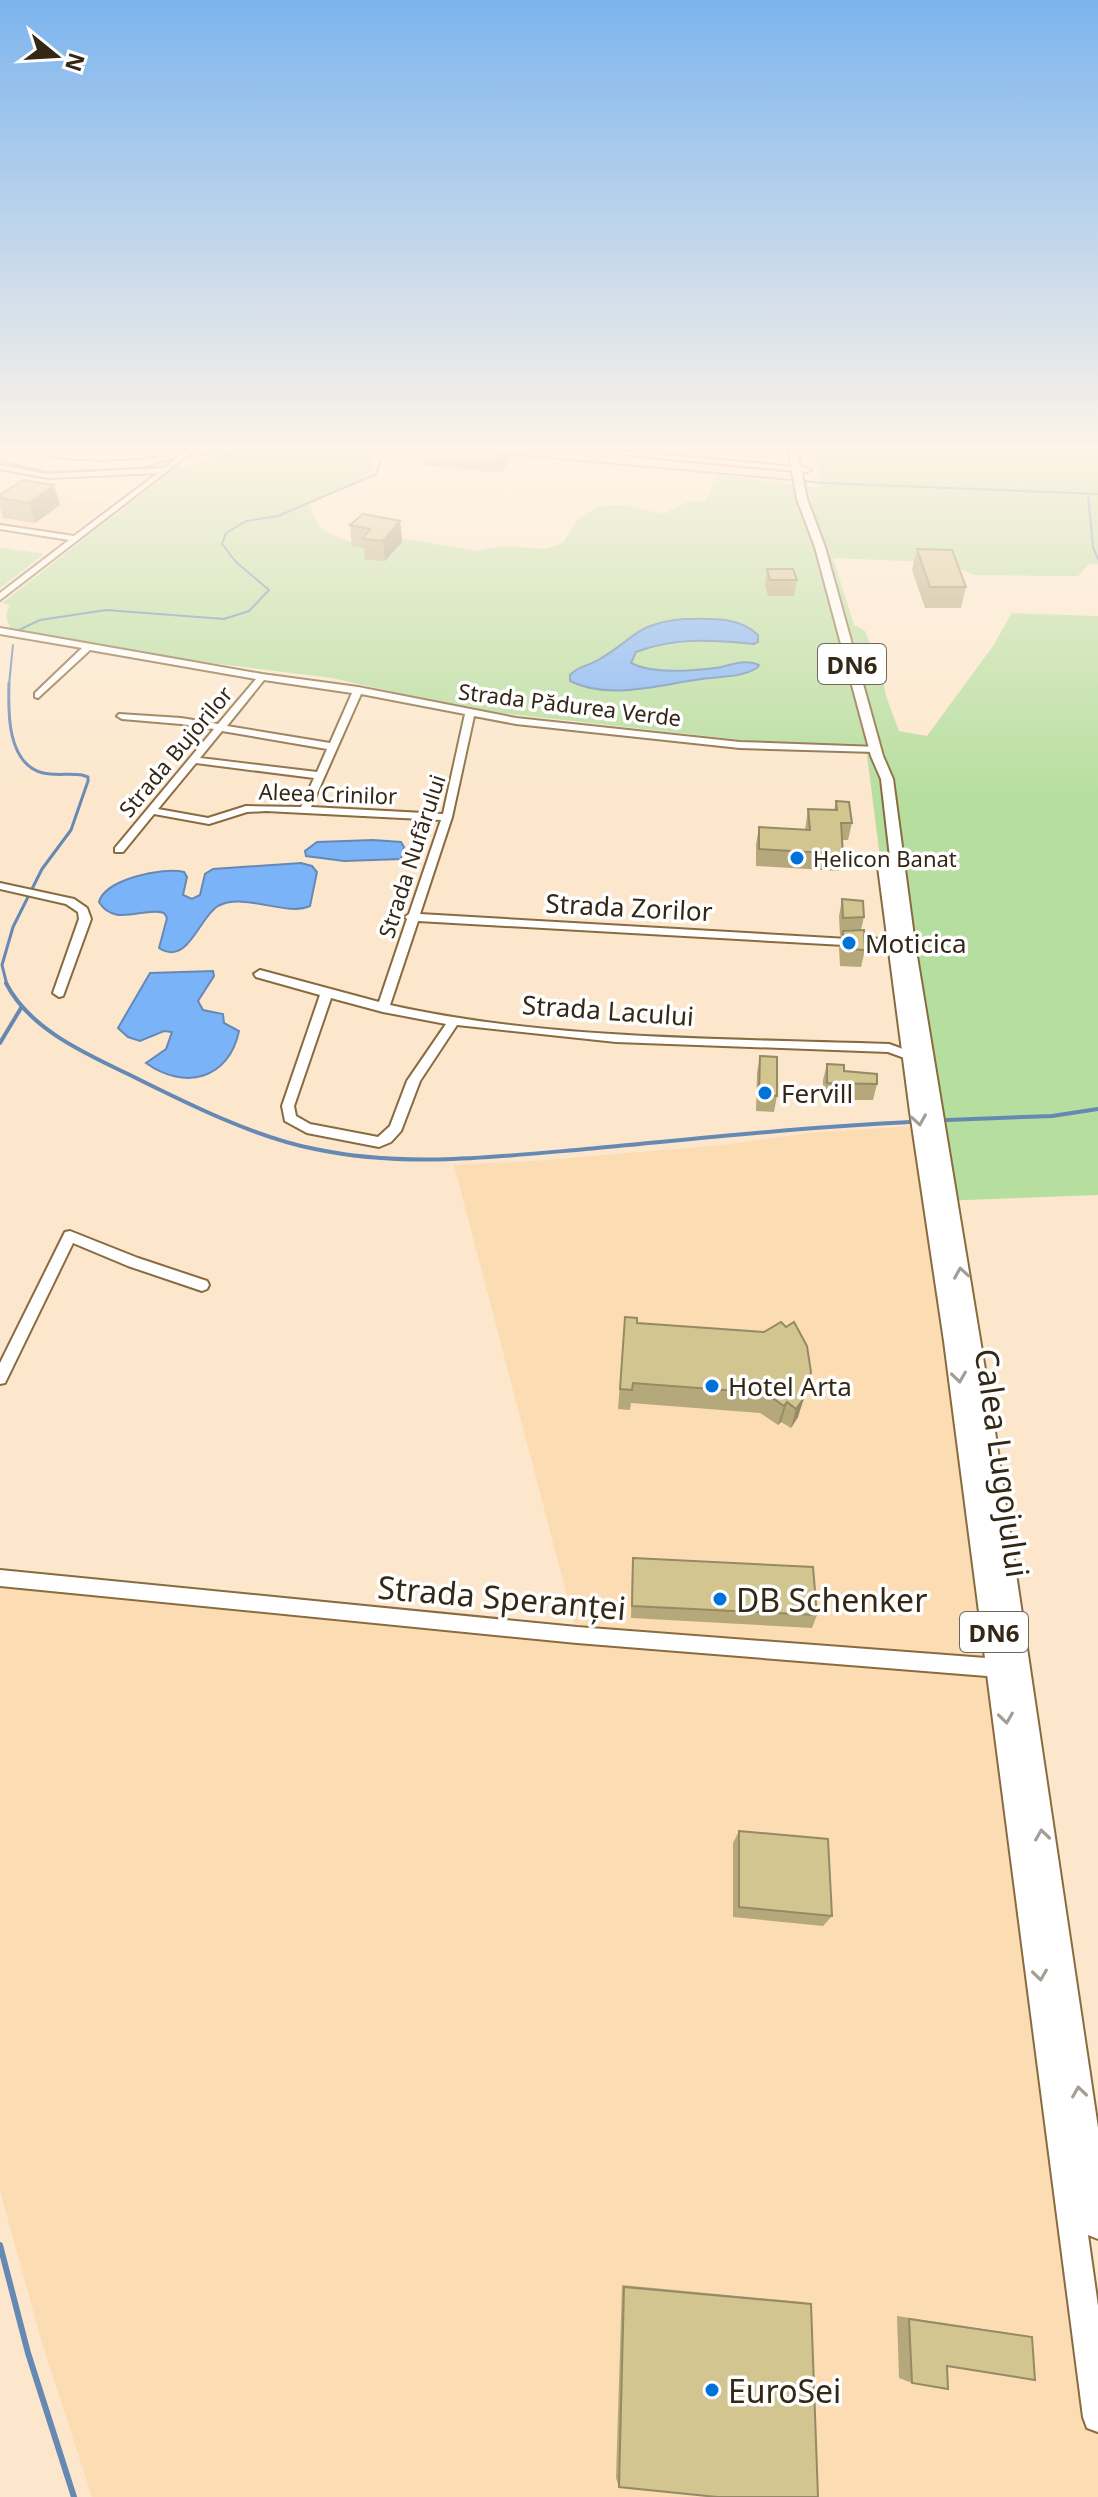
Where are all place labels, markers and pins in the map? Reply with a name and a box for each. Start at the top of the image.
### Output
place label: Helicon Banat [813,843,957,873]
marker: Helicon Banat [788,849,806,867]
place label: Moticica [865,925,967,961]
marker: Moticica [840,934,858,952]
place label: Fervill [781,1075,853,1111]
marker: Fervill [756,1084,774,1102]
place label: Hotel Arta [728,1368,852,1404]
marker: Hotel Arta [703,1377,721,1395]
place label: DB Schenker [736,1578,927,1621]
marker: DB Schenker [711,1590,729,1608]
place label: EuroSei [728,2369,841,2412]
marker: EuroSei [703,2381,721,2399]

